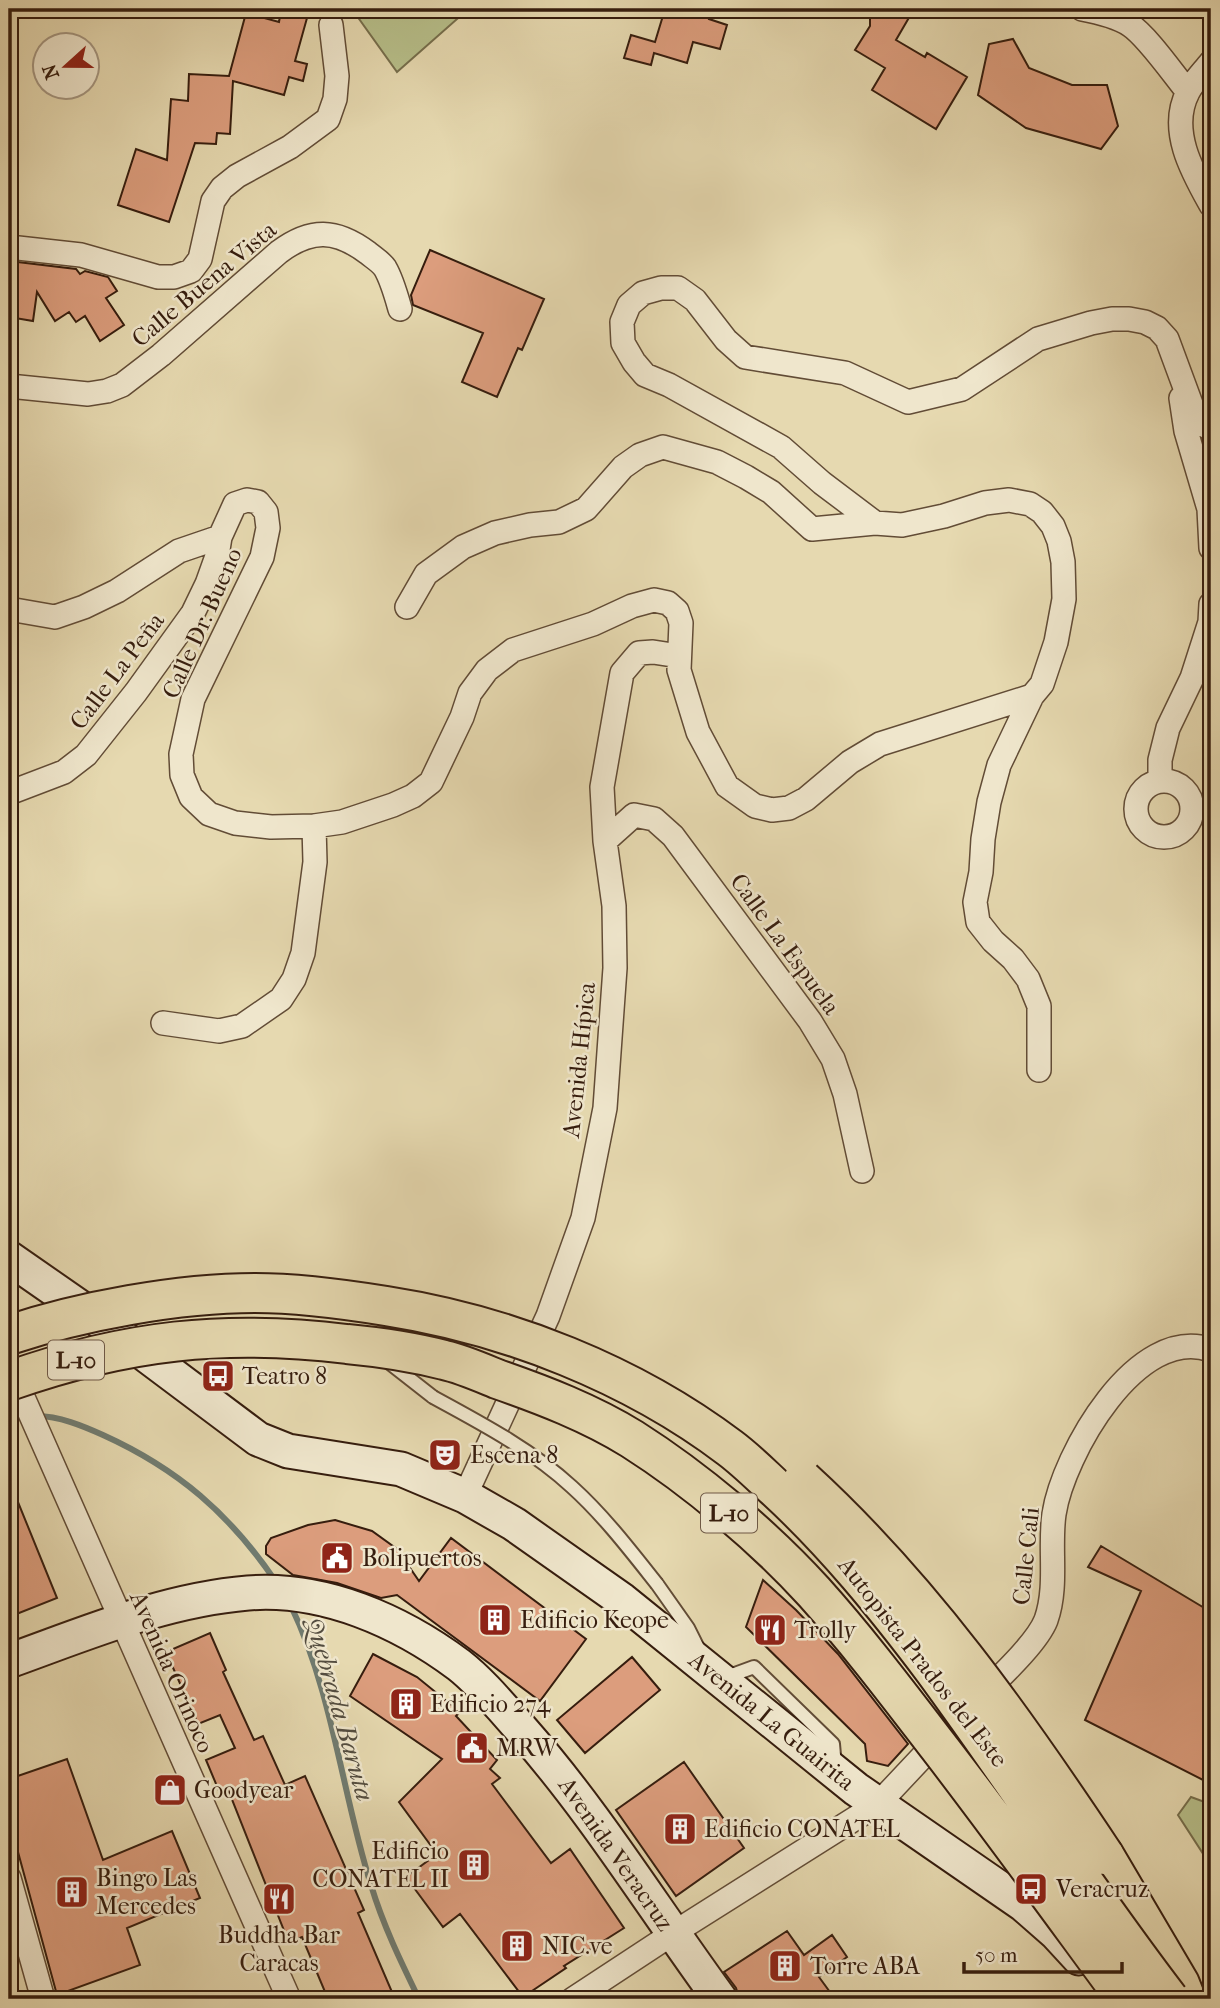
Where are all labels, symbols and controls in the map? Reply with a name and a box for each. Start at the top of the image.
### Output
north arrow [32,32,102,102]
text: N [38,61,64,82]
street label: Calle Buena Vista [126,215,283,352]
street label: Calle Dr. Bueno [156,543,248,703]
street label: Calle La Peña [64,606,171,735]
street label: Calle La Espuela [724,868,846,1021]
street label: Avenida Hípica [557,980,601,1140]
road number: L-10 [48,1340,104,1380]
bus stop icon: Teatro 8 [199,1357,237,1395]
place label: Teatro 8 [242,1362,327,1390]
theatre icon: Escena 8 [426,1436,464,1474]
place label: Escena 8 [470,1441,558,1469]
road number: L-10 [701,1494,757,1532]
street label: Calle Cali [1007,1506,1045,1606]
public building icon: Bolipuertos [318,1539,356,1577]
place label: Bolipuertos [362,1544,482,1572]
street label: Autopista Prados del Este [832,1551,1014,1773]
street label: Avenida Orinoco [123,1586,220,1757]
building icon: Edificio Keope [476,1601,514,1639]
place label: Edificio Keope [520,1606,669,1634]
restaurant icon: Trolly [751,1611,789,1649]
water label: Quebrada Baruta [298,1613,381,1804]
place label: Trolly [794,1616,857,1644]
street label: Avenida La Guairita [683,1645,861,1797]
building icon: Edificio 274 [387,1685,425,1723]
place label: Edificio 274 [430,1690,551,1718]
public building icon: MRW [453,1729,491,1767]
place label: MRW [496,1734,559,1762]
shop icon: Goodyear [151,1771,189,1809]
street label: Avenida Veracruz [552,1771,680,1937]
place label: Goodyear [194,1776,294,1804]
building icon: Edificio CONATEL [661,1810,699,1848]
place label: Edificio CONATEL [704,1815,900,1843]
place label: Edificio CONATEL II [312,1837,449,1893]
building icon: Edificio CONATEL II [455,1846,493,1884]
place label: Bingo Las Mercedes [96,1864,197,1920]
bus stop icon: Veracruz [1012,1870,1050,1908]
building icon: Bingo Las Mercedes [53,1873,91,1911]
place label: Veracruz [1055,1875,1149,1903]
restaurant icon: Buddha Bar Caracas [260,1880,298,1918]
place label: Buddha Bar Caracas [218,1921,341,1977]
building icon: NIC.ve [498,1927,536,1965]
scale bar [964,1931,1122,1975]
place label: NIC.ve [542,1932,613,1960]
text: 50 m [975,1943,1018,1967]
building icon: Torre ABA [766,1947,804,1985]
place label: Torre ABA [810,1952,920,1980]

